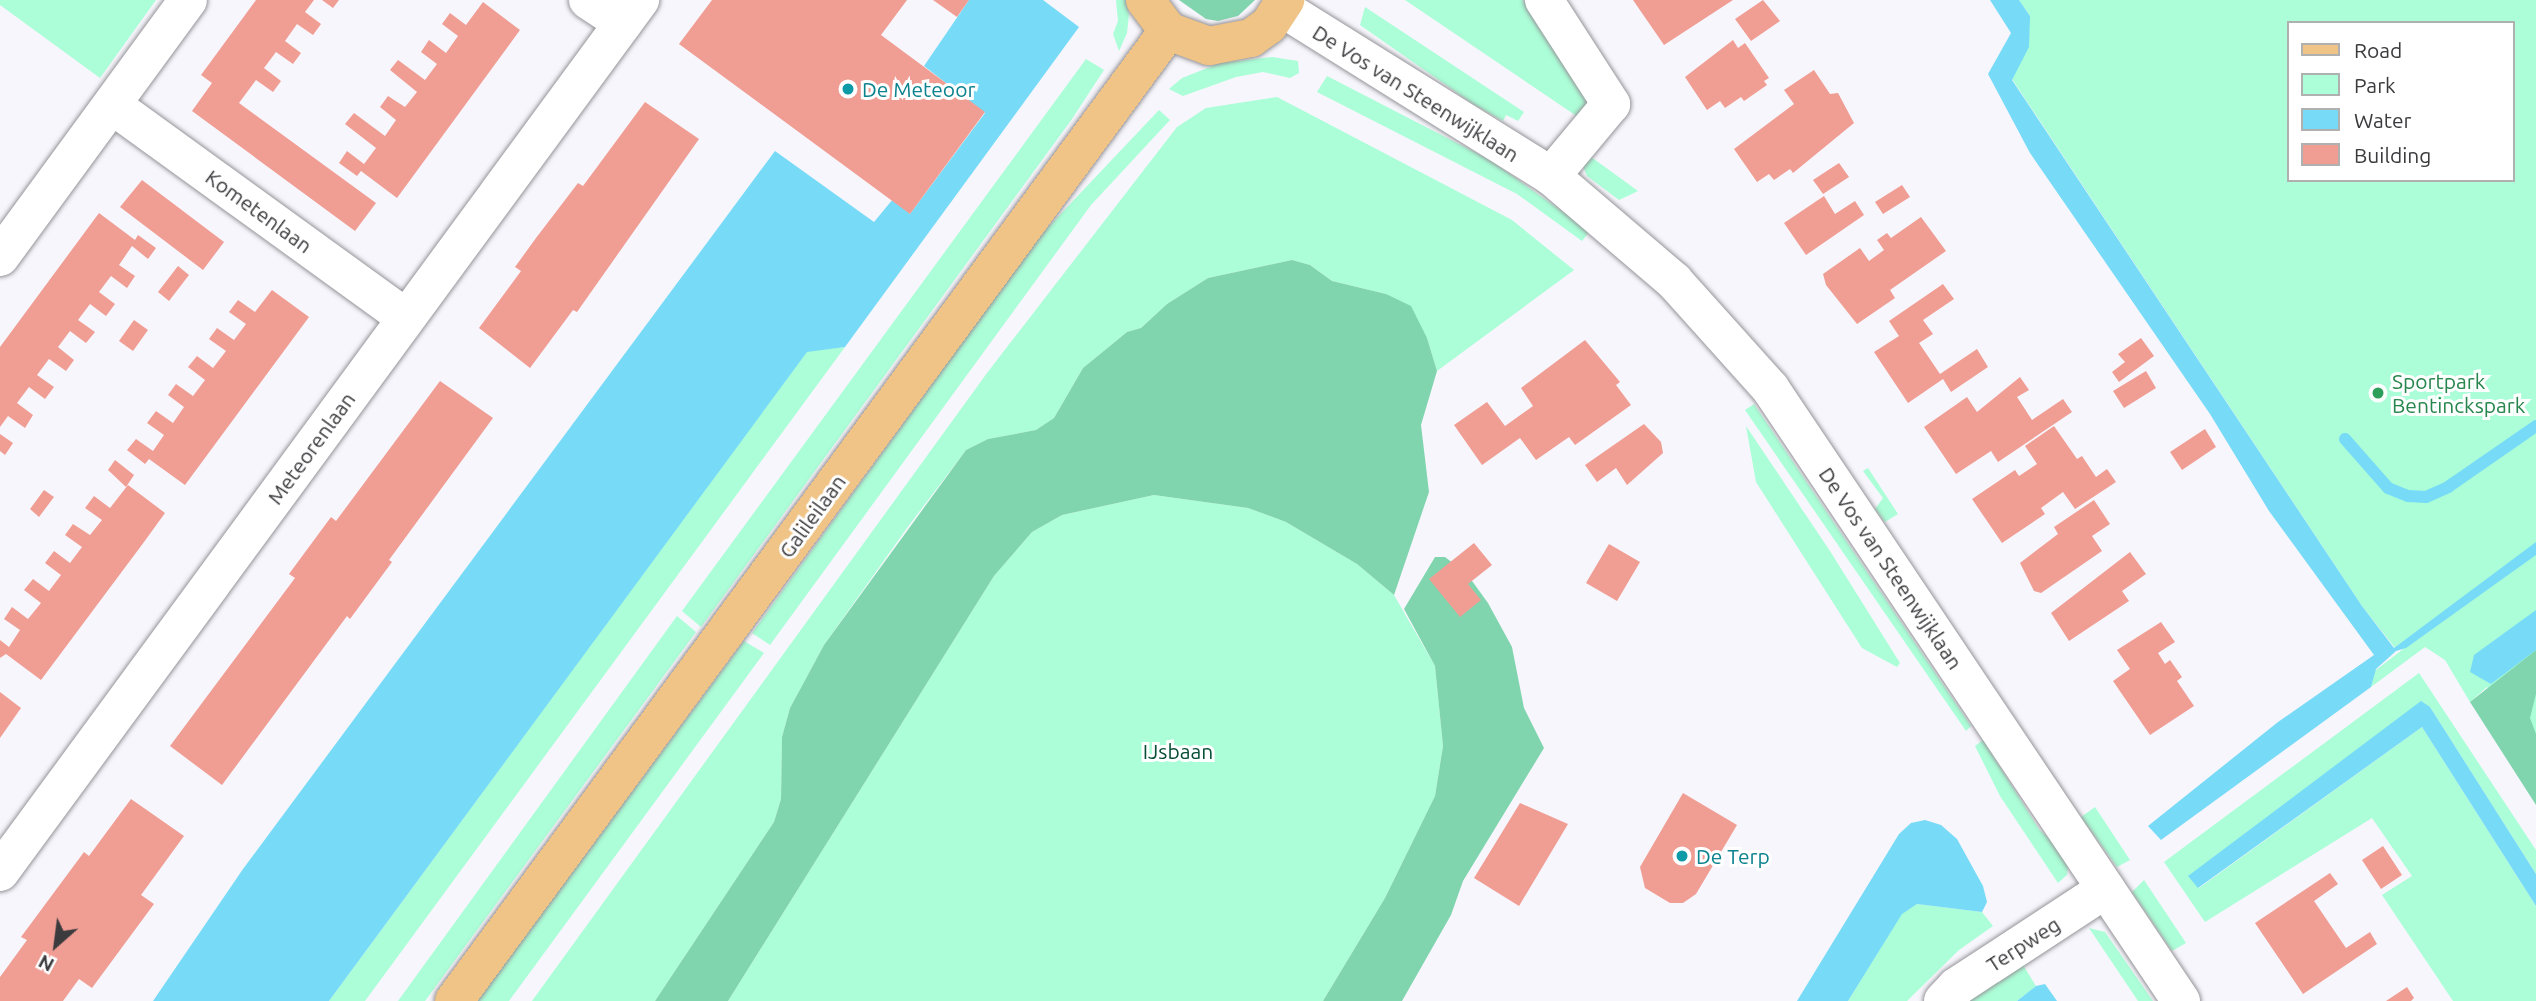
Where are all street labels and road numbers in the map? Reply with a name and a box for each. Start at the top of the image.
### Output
street label: De Vos van Steenwijklaan [1308,19,1524,167]
street label: Kometenlaan [201,164,317,258]
street label: Meteorenlaan [262,387,360,509]
street label: De Vos van Steenwijklaan [1814,462,1968,674]
street label: Galileilaan [773,470,851,562]
street label: Terpweg [1982,911,2064,977]

